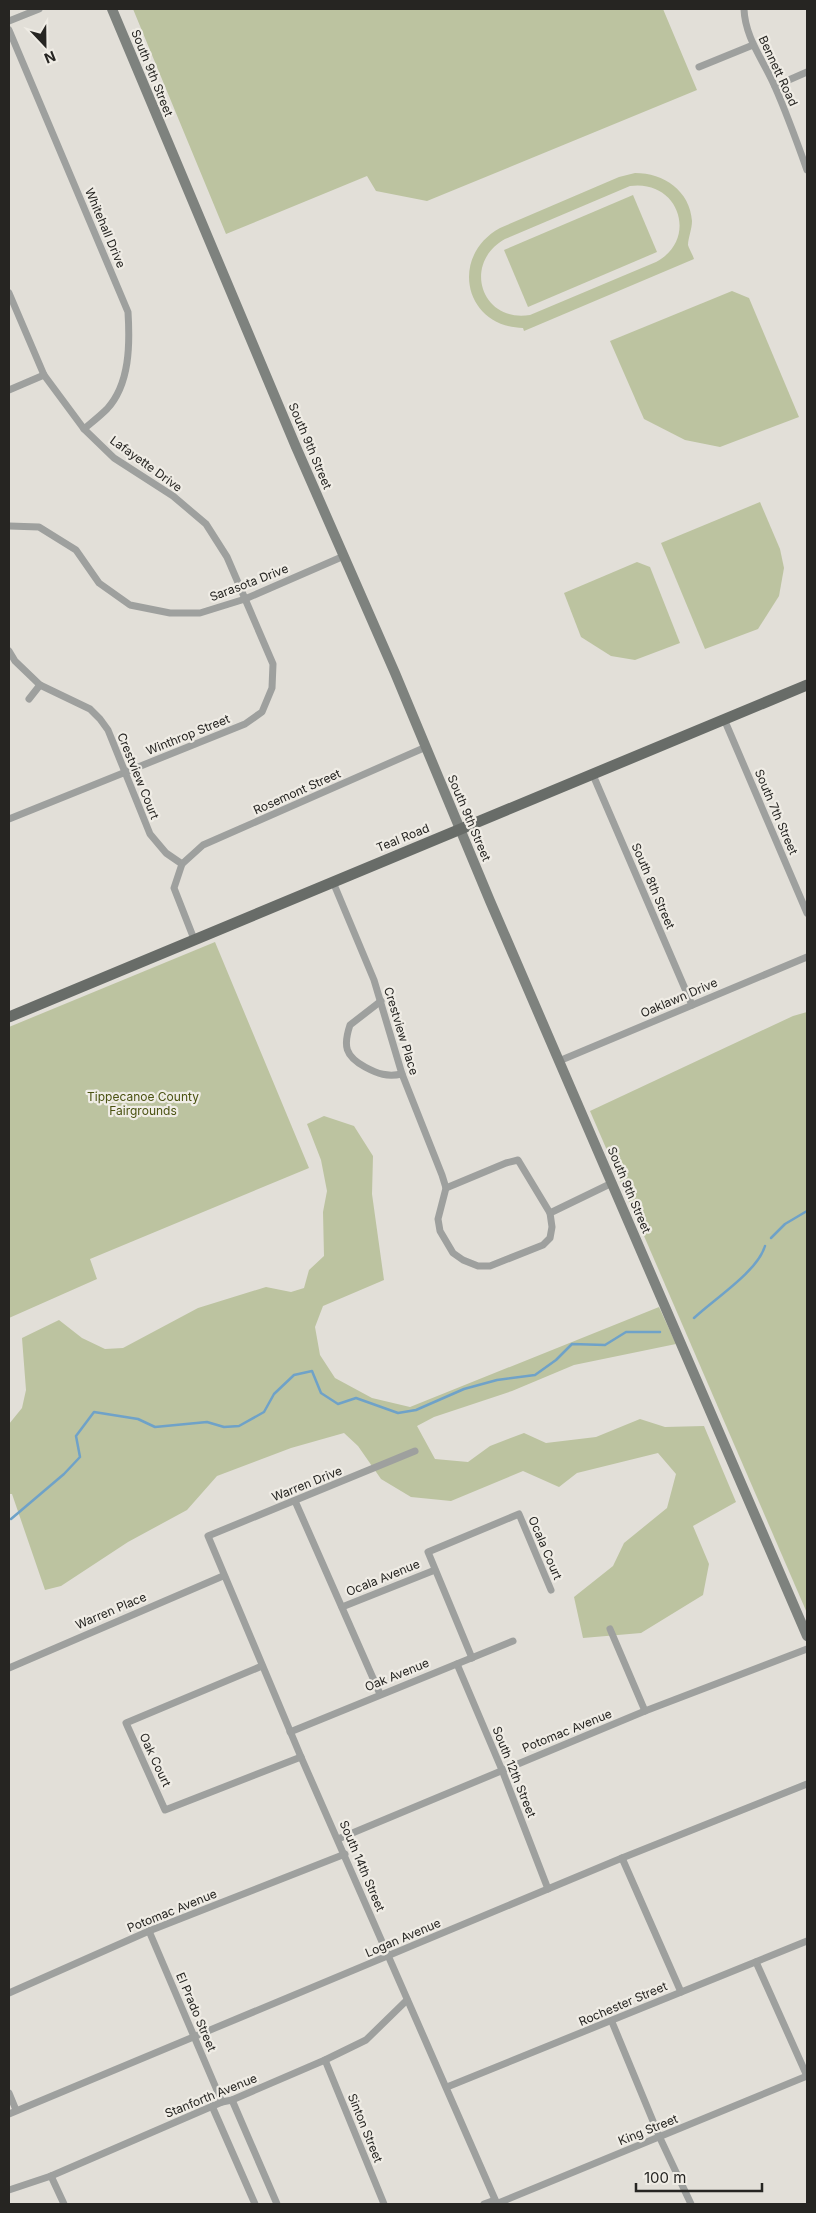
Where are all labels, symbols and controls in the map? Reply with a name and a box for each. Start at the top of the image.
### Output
north arrow [20,20,70,70]
street label: South 9th Street [128,27,177,118]
street label: Bennett Road [756,33,801,108]
text: N [42,48,58,67]
street label: Whitehall Drive [82,186,129,270]
street label: South 9th Street [286,400,335,491]
street label: Lafayette Drive [107,432,185,495]
street label: Sarasota Drive [207,561,290,604]
street label: Winthrop Street [144,711,232,758]
street label: Crestview Court [114,730,163,821]
street label: Rosemont Street [251,766,343,818]
street label: South 7th Street [752,767,801,857]
street label: South 9th Street [445,772,494,863]
street label: Teal Road [374,820,432,855]
street label: South 8th Street [629,840,678,931]
street label: Oaklawn Drive [638,975,720,1021]
street label: Crestview Place [381,985,422,1077]
park label: Tippecanoe County Fairgrounds [87,1089,199,1118]
street label: South 9th Street [605,1144,654,1235]
street label: Warren Drive [270,1463,344,1504]
street label: Ocala Court [525,1514,566,1582]
street label: Ocala Avenue [344,1556,422,1599]
street label: Warren Place [73,1589,149,1632]
street label: Oak Avenue [362,1655,431,1694]
street label: Potomac Avenue [520,1706,614,1755]
street label: South 12th Street [489,1724,540,1820]
street label: Oak Court [136,1731,174,1789]
street label: South 14th Street [337,1818,388,1914]
street label: Potomac Avenue [125,1886,219,1935]
street label: Logan Avenue [363,1915,443,1960]
street label: El Prado Street [173,1970,220,2054]
street label: Rochester Street [576,1978,669,2029]
street label: Stanforth Avenue [163,2070,259,2121]
street label: Sinton Street [345,2091,386,2165]
street label: King Street [616,2111,680,2148]
scale bar [636,2160,762,2192]
text: 100 m [644,2168,686,2187]

